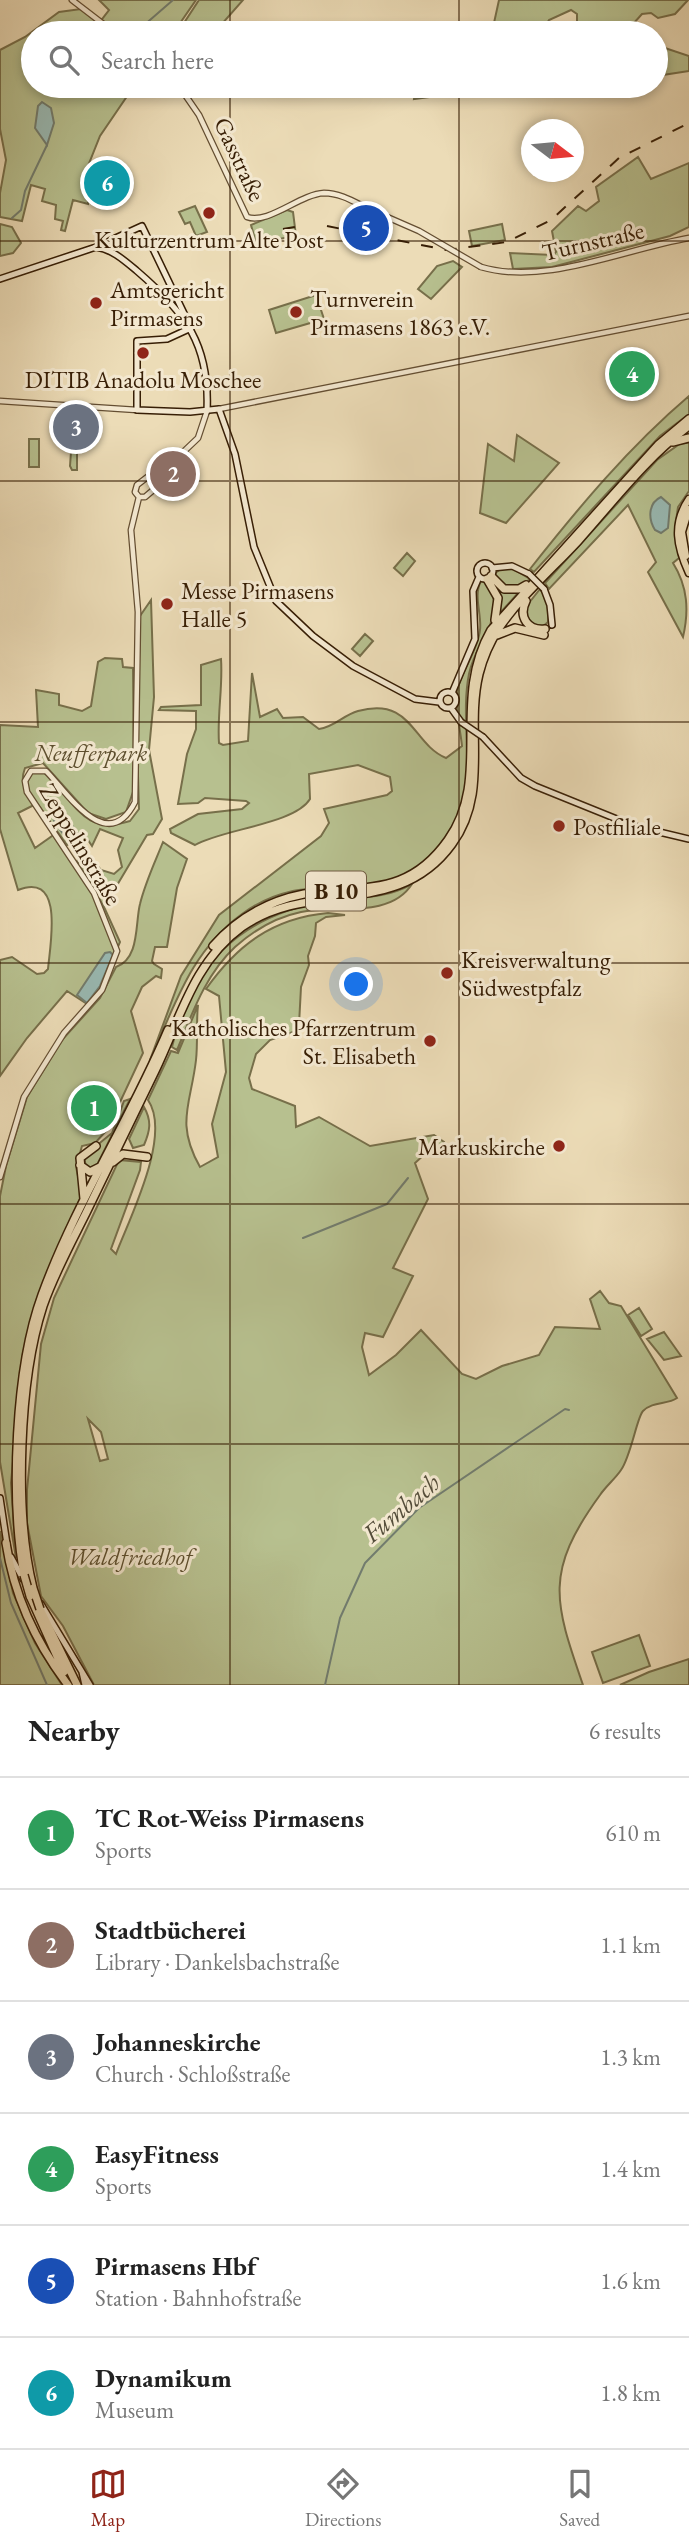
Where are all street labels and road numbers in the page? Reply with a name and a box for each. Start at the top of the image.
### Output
street label: Gasstraße [207,112,273,206]
street label: Turnstraße [539,214,647,268]
street label: Zeppelinstraße [32,777,130,911]
road number: B 10 [306,872,366,911]

